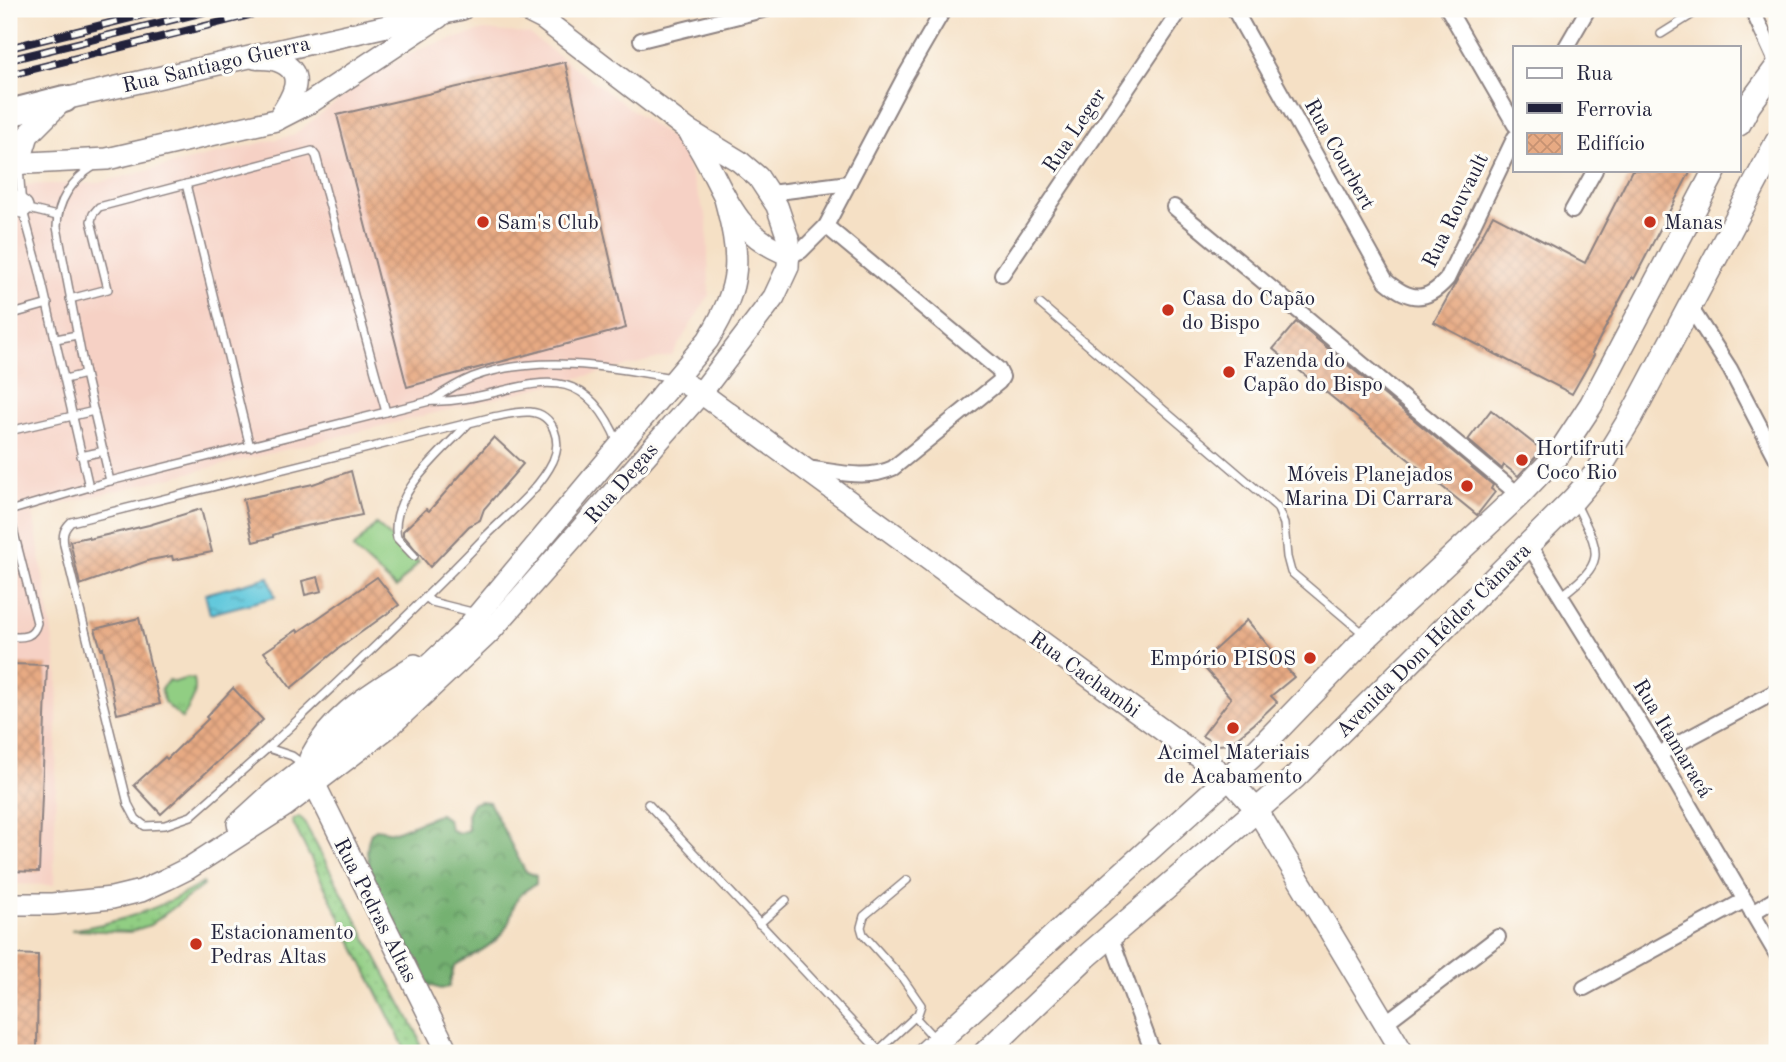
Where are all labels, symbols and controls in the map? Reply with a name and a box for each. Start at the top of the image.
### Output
street label: Rua Santiago Guerra [121,34,312,97]
legend [1513,46,1740,172]
text: Rua [1576,64,1613,85]
street label: Rua Leger [1040,85,1111,176]
street label: Rua Courbert [1300,96,1378,214]
text: Ferrovia [1576,100,1652,121]
text: Edifício [1576,134,1645,155]
street label: Rua Rouvault [1420,150,1493,271]
place label: Sam's Club [497,213,599,234]
place label: Manas [1664,213,1723,234]
marker: Sam's Club [475,214,491,230]
marker: Manas [1642,214,1658,230]
place label: Casa do Capão do Bispo [1182,289,1315,334]
marker: Casa do Capão do Bispo [1160,302,1176,318]
place label: Fazenda do Capão do Bispo [1243,351,1383,396]
marker: Fazenda do Capão do Bispo [1221,364,1237,380]
place label: Hortifruti Coco Rio [1536,439,1624,484]
street label: Rua Degas [582,440,663,528]
marker: Hortifruti Coco Rio [1514,452,1530,468]
place label: Móveis Planejados Marina Di Carrara [1284,465,1453,510]
marker: Móveis Planejados Marina Di Carrara [1459,478,1475,494]
street label: Avenida Dom Hélder Câmara [1333,540,1535,742]
street label: Rua Cachambi [1025,628,1143,722]
place label: Empório PISOS [1150,649,1296,670]
marker: Empório PISOS [1302,650,1318,666]
street label: Rua Itamaracá [1628,676,1715,802]
marker: Acimel Materiais de Acabamento [1225,720,1241,736]
place label: Acimel Materiais de Acabamento [1156,743,1310,788]
street label: Rua Pedras Altas [329,835,420,986]
place label: Estacionamento Pedras Altas [210,923,354,968]
marker: Estacionamento Pedras Altas [188,936,204,952]

